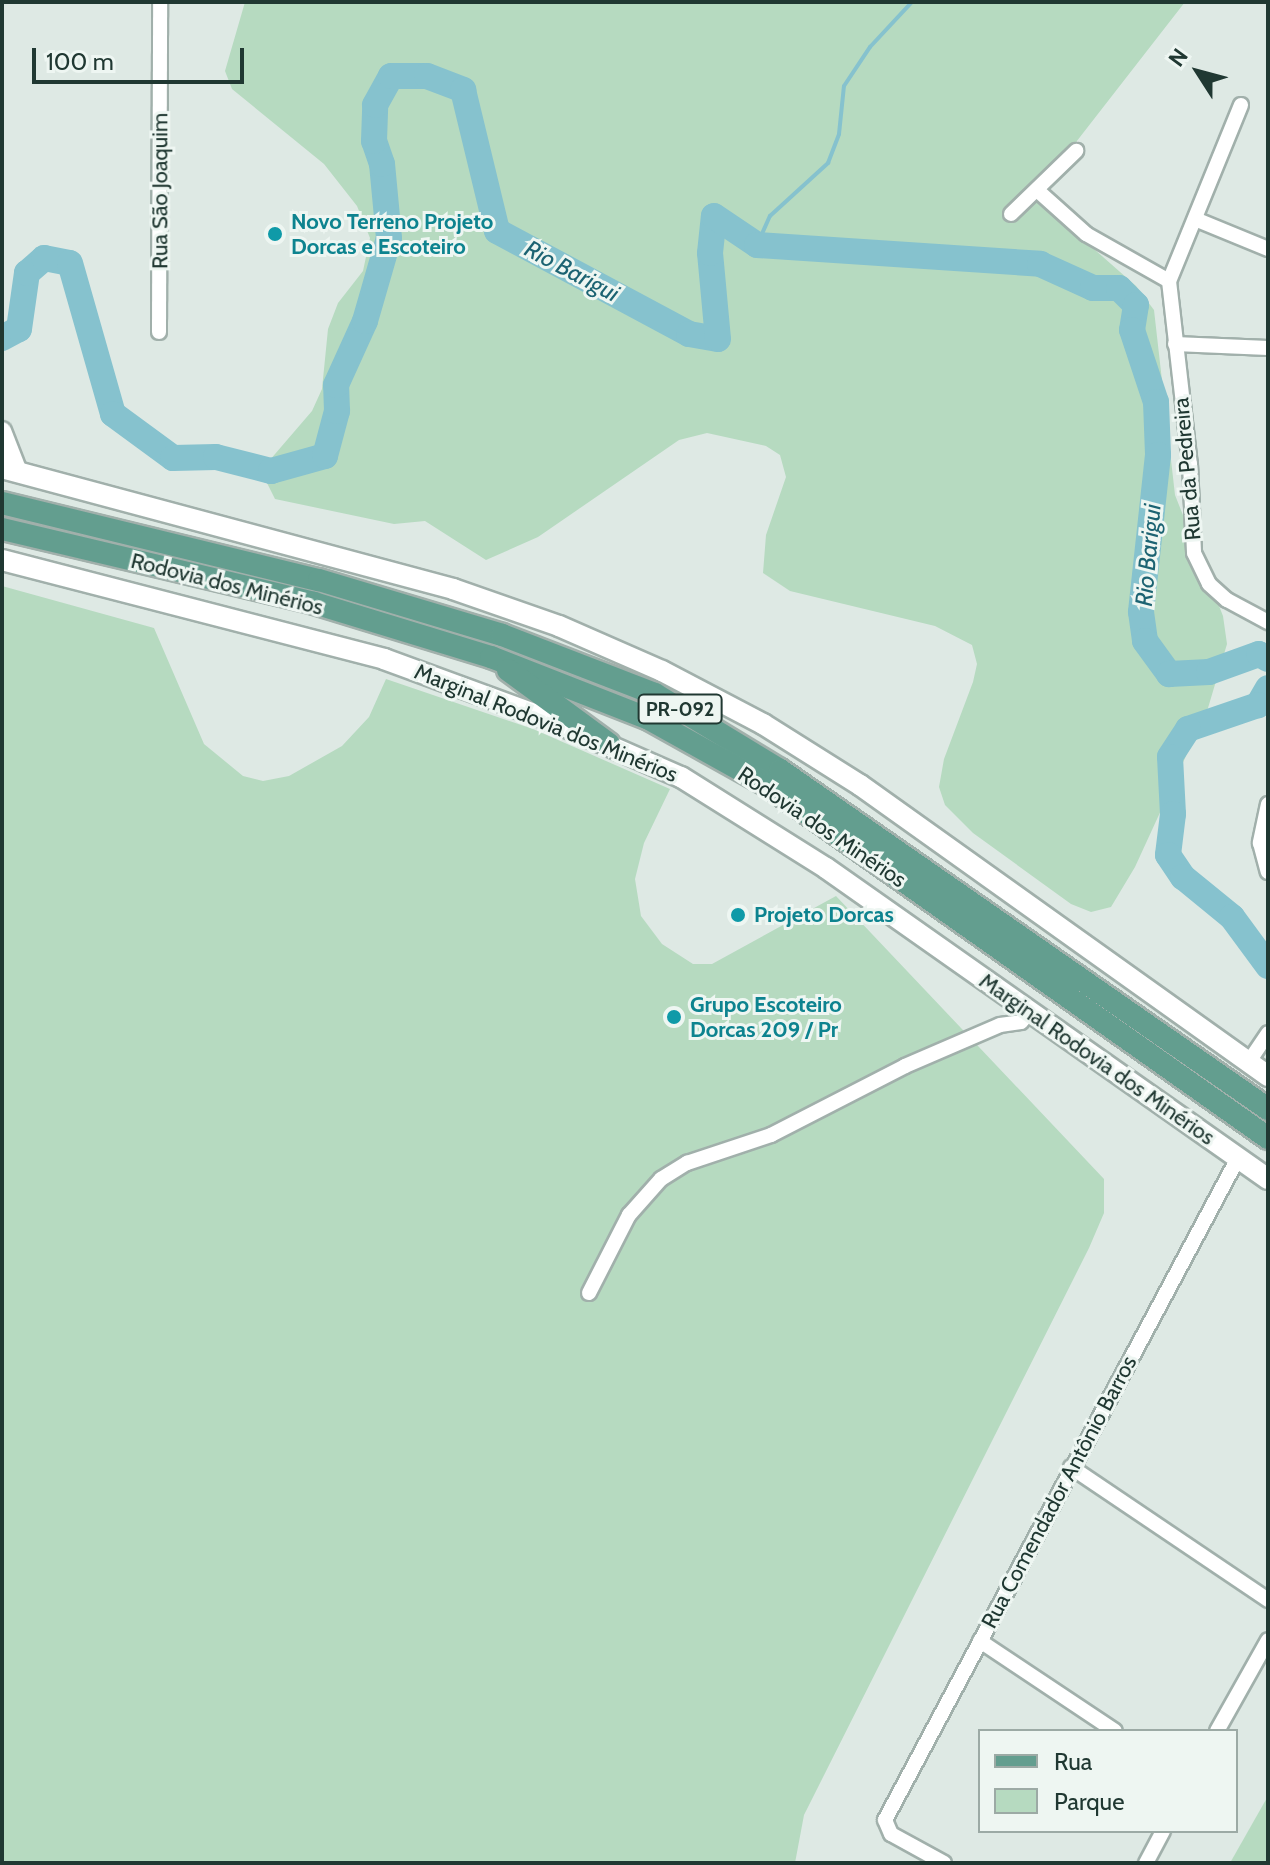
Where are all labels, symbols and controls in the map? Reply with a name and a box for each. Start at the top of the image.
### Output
scale bar [36,32,248,82]
north arrow [1158,32,1238,112]
text: N [1163,43,1194,72]
text: 100 m [46,47,114,76]
street label: Rua São Joaquim [147,113,173,269]
place label: Novo Terreno Projeto Dorcas e Escoteiro [291,208,493,260]
marker: Novo Terreno Projeto Dorcas e Escoteiro [266,225,284,243]
water label: Rio Barigui [520,234,624,308]
street label: Rua da Pedreira [1168,396,1206,542]
water label: Rio Barigui [1129,503,1167,607]
street label: Rodovia dos Minérios [128,547,326,621]
street label: Marginal Rodovia dos Minérios [411,658,681,788]
road number: PR-092 [636,693,724,725]
street label: Rodovia dos Minérios [733,761,911,893]
place label: Projeto Dorcas [754,902,894,928]
marker: Projeto Dorcas [729,906,747,924]
street label: Marginal Rodovia dos Minérios [974,968,1220,1150]
place label: Grupo Escoteiro Dorcas 209 / Pr [690,991,842,1042]
marker: Grupo Escoteiro Dorcas 209 / Pr [665,1008,683,1026]
street label: Rua Comendador Antônio Barros [976,1351,1142,1633]
legend [978,1729,1238,1833]
text: Rua [1054,1747,1092,1776]
text: Parque [1054,1787,1124,1816]

